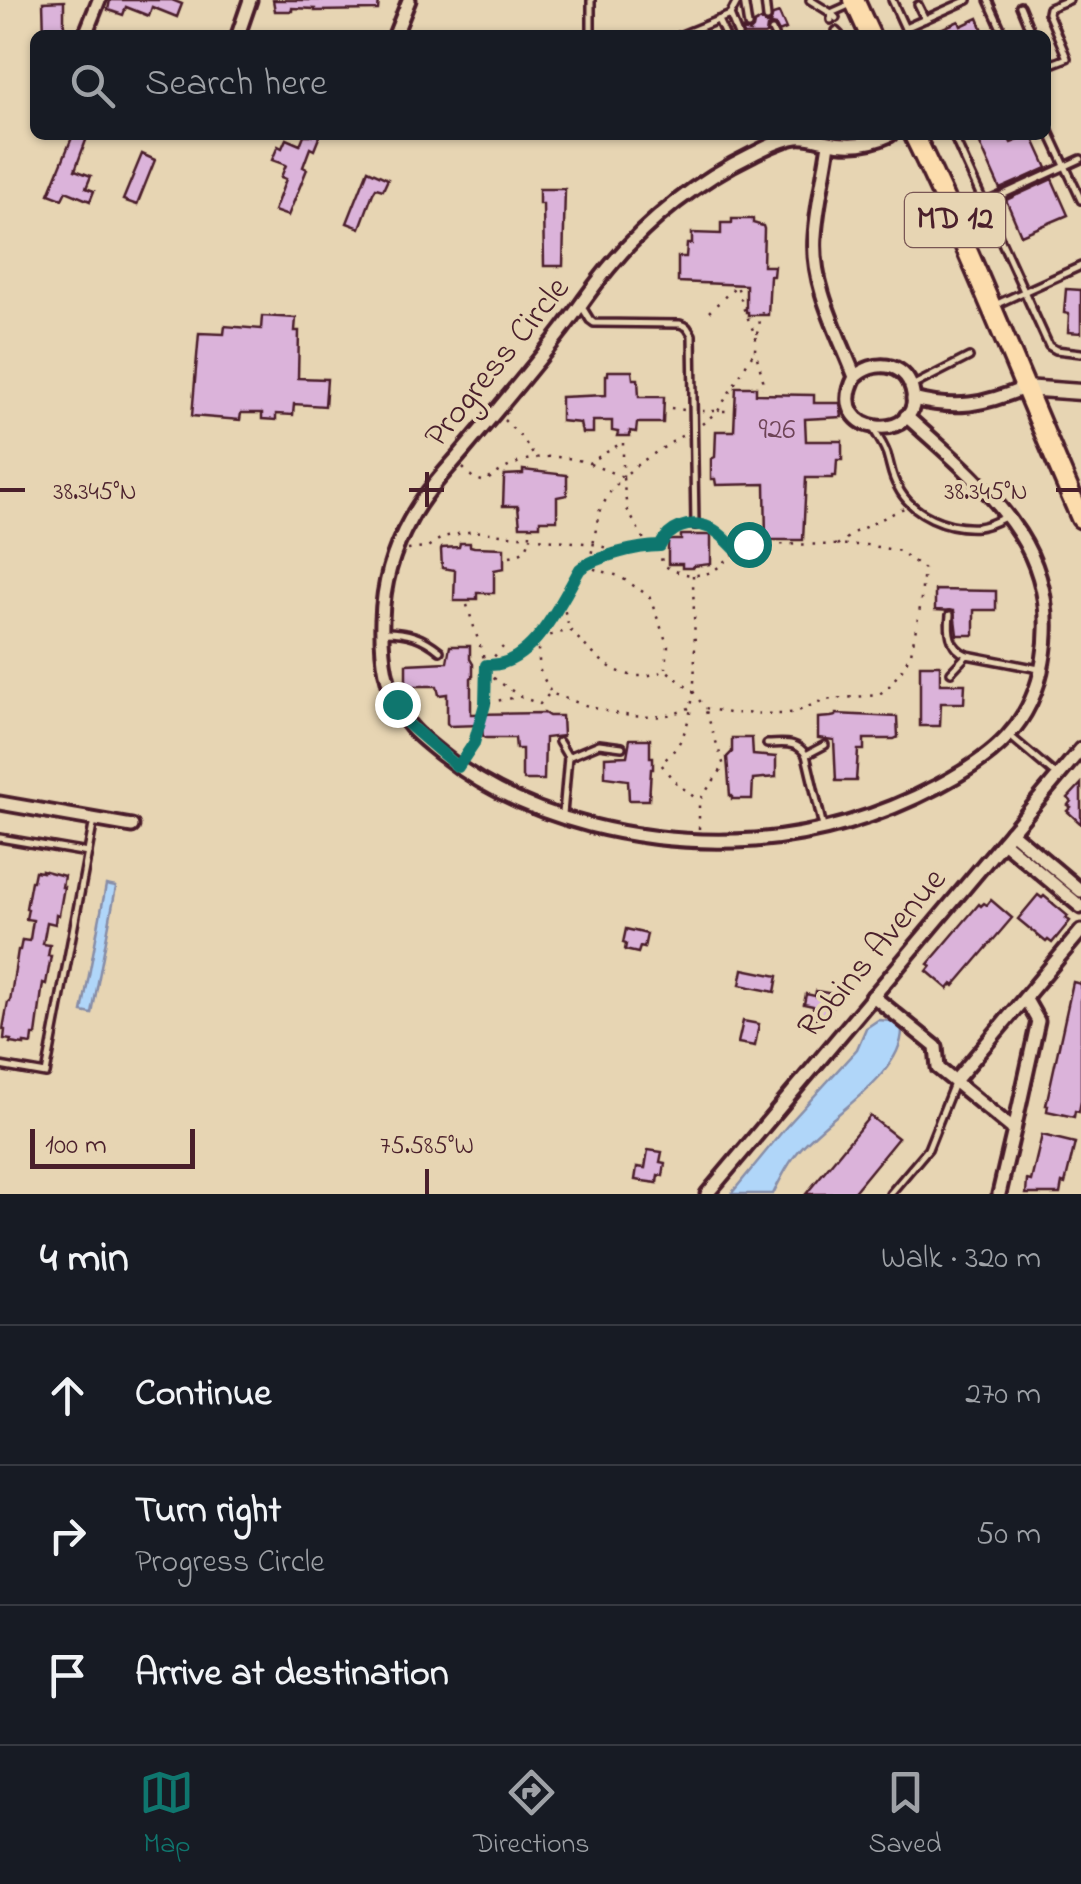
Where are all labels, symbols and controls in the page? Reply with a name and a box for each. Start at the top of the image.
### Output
search box [30,30,1051,140]
text: Search here [145,57,327,113]
icon: search [65,58,120,113]
road number: MD 12 [905,193,1005,247]
street label: Progress Circle [413,266,583,460]
house number: 926 [758,409,796,453]
text: 38.345°N [53,475,137,511]
text: 38.345°N [944,475,1028,511]
route start [726,522,772,568]
route end [375,682,421,728]
street label: Robins Avenue [786,857,960,1051]
scale bar [30,1124,195,1168]
text: 100 m [45,1126,107,1167]
text: 75.585°W [380,1129,474,1165]
text: 4 min [40,1229,129,1290]
text: Walk · 320 m [881,1236,1041,1283]
text: Continue [135,1367,271,1423]
icon: ahead [40,1368,95,1423]
text: 270 m [965,1372,1041,1419]
text: Turn right [135,1484,281,1540]
icon: right [40,1508,95,1563]
text: 50 m [976,1512,1041,1559]
text: Progress Circle [135,1540,325,1587]
text: Arrive at destination [135,1647,449,1703]
icon: arrive [40,1648,95,1703]
tab: Map [139,1765,194,1866]
tab: Directions [473,1765,590,1866]
tab: Saved [869,1765,942,1866]

